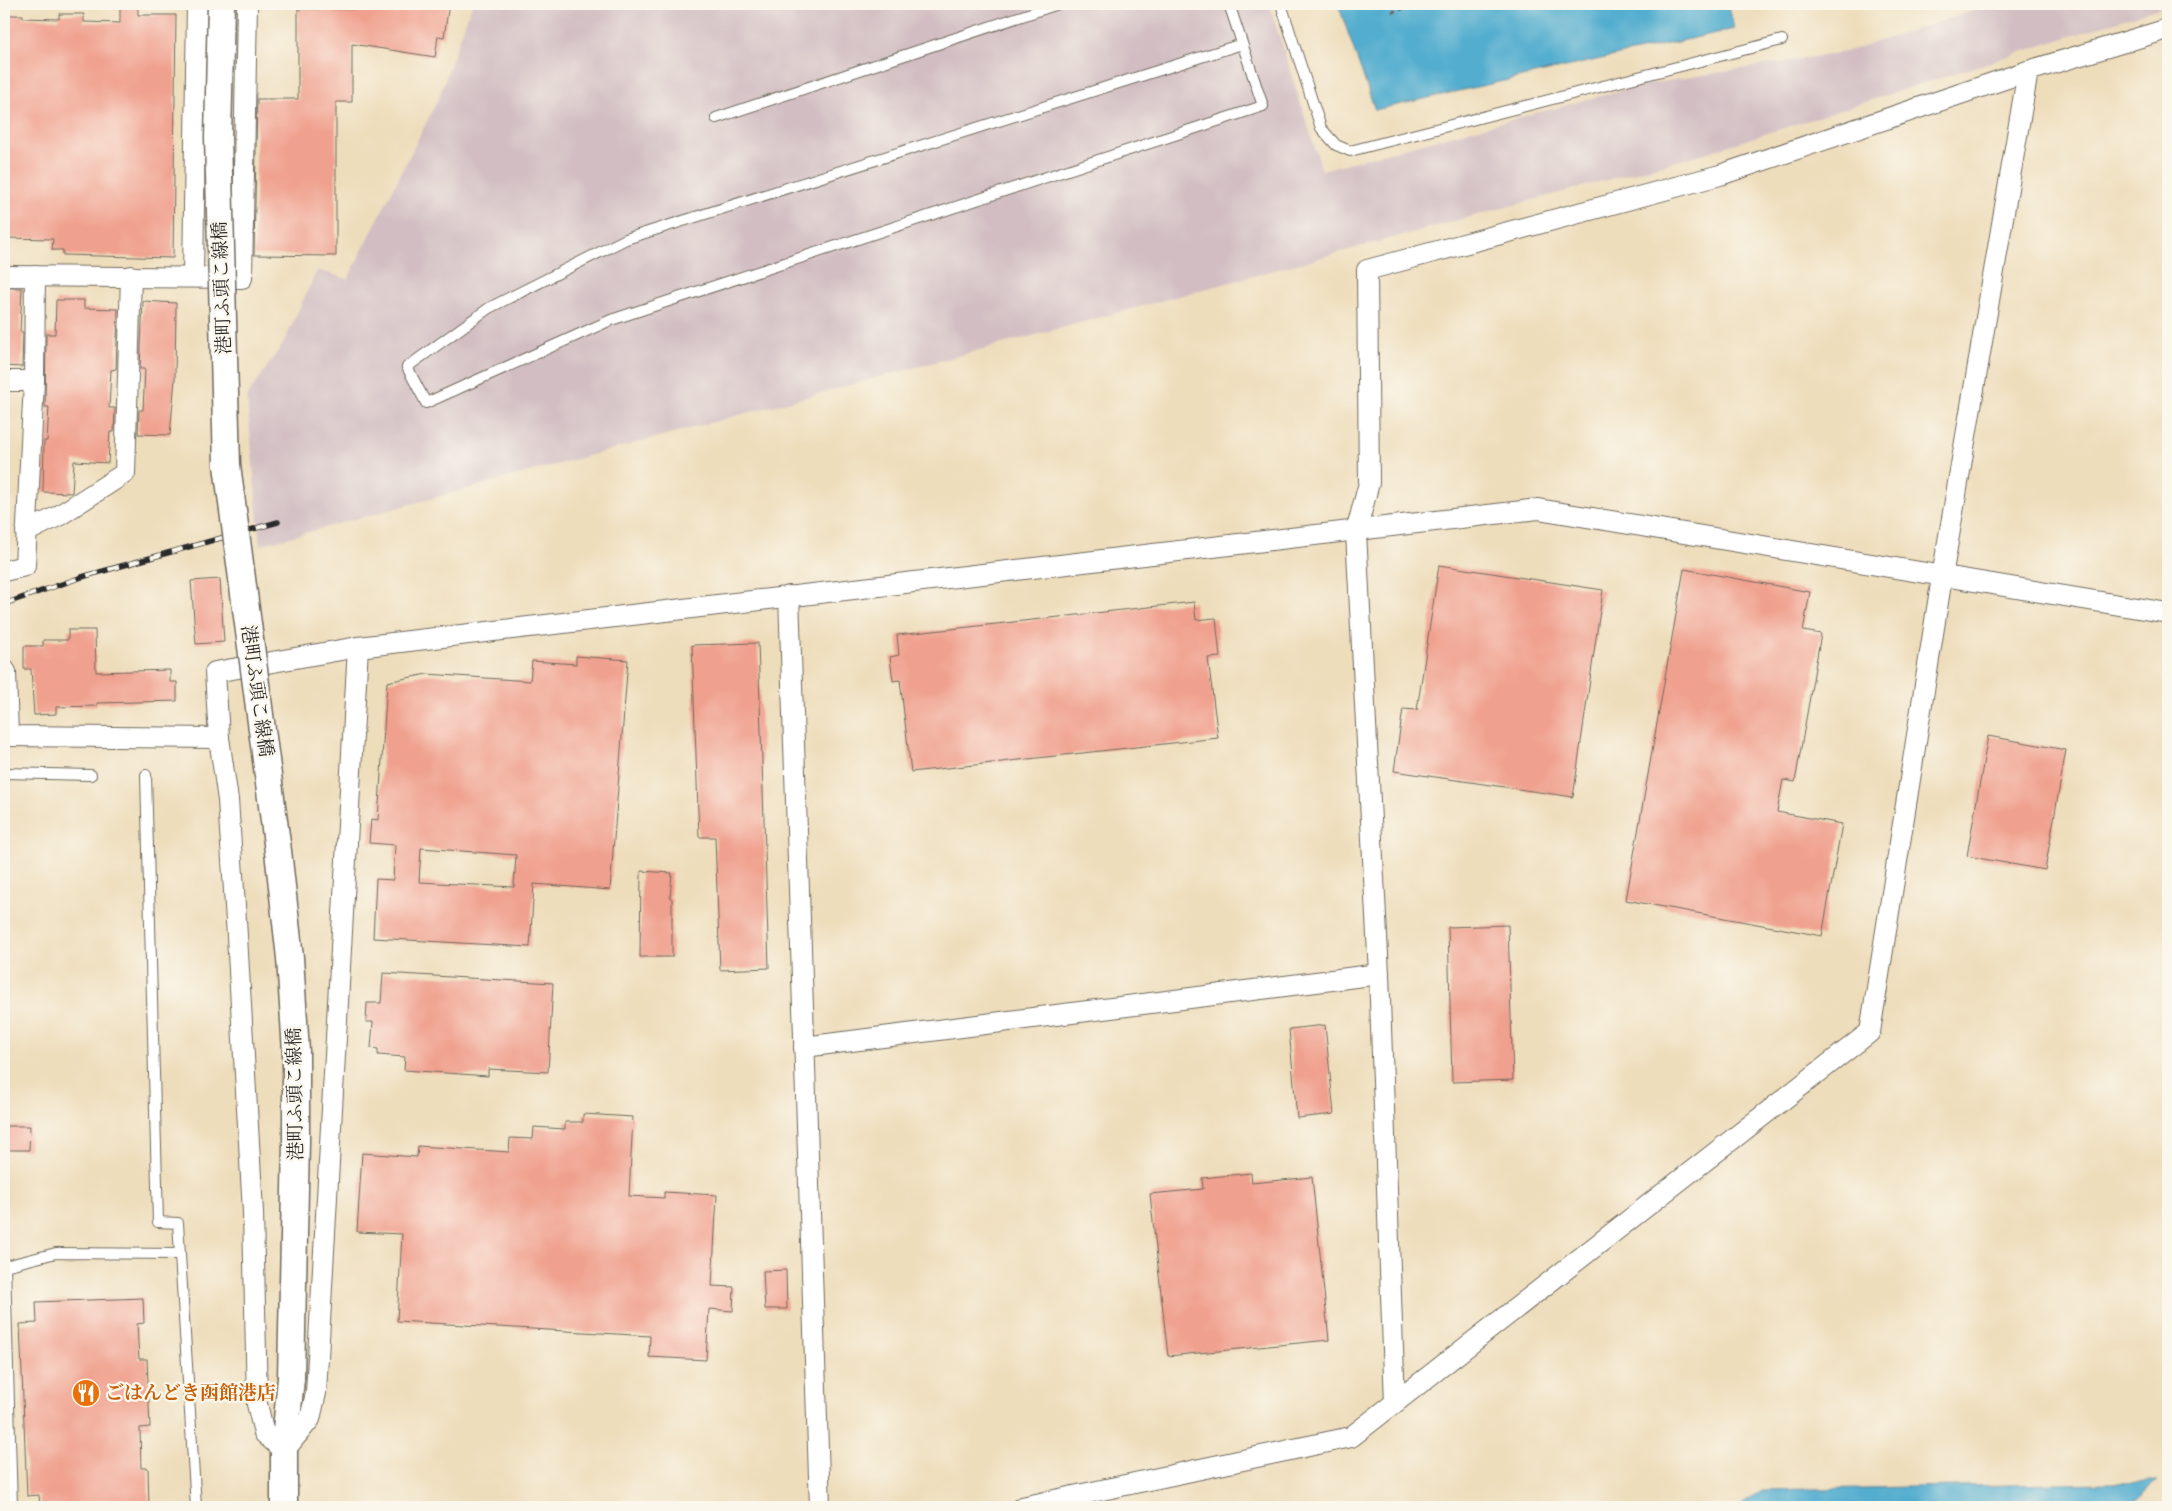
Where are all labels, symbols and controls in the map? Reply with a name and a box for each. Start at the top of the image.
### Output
street label: 港町ふ頭こ線橋 [208,221,236,355]
street label: 港町ふ頭こ線橋 [236,623,278,759]
street label: 港町ふ頭こ線橋 [282,1027,308,1161]
restaurant icon: ごはんどき函館港店 [71,1378,101,1408]
place label: ごはんどき函館港店 [105,1381,276,1405]

